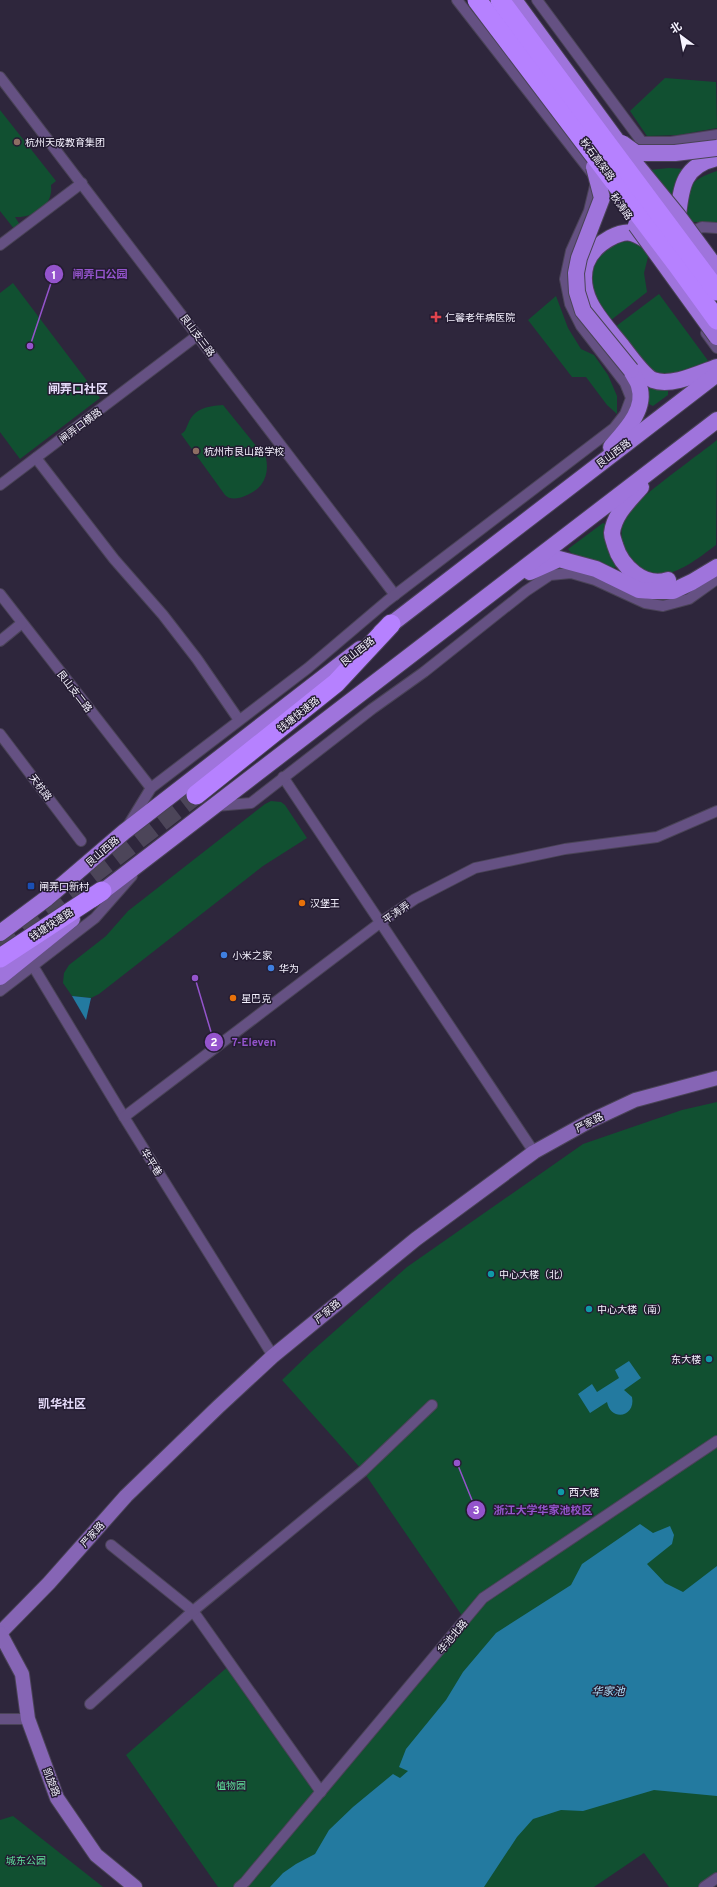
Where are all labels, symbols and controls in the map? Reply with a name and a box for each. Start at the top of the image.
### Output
north arrow [661,16,701,56]
text: 北 [668,20,685,37]
street label: 秋石高架路 [577,136,617,184]
marker: 杭州天成教育集团 [12,137,22,147]
place label: 杭州天成教育集团 [25,137,105,150]
street label: 秋涛路 [607,191,635,223]
callout: 闸弄口公园 [44,263,135,286]
text: 1 [52,268,56,284]
text: 闸弄口公园 [73,268,128,282]
marker: 仁馨老年病医院 [430,311,442,323]
street label: 艮山支三路 [177,312,217,360]
place label: 仁馨老年病医院 [445,312,515,325]
district label: 闸弄口社区 [48,382,108,398]
street label: 闸弄口横路 [57,406,105,446]
street label: 艮山西路 [594,437,634,471]
marker: 杭州市艮山路学校 [191,446,201,456]
place label: 杭州市艮山路学校 [204,446,284,459]
street label: 艮山西路 [338,635,378,670]
street label: 艮山支二路 [53,668,94,716]
street label: 钱塘快速路 [275,694,322,736]
street label: 天杭路 [26,772,54,804]
street label: 艮山西路 [84,834,122,870]
marker: 闸弄口新村 [26,881,36,891]
place label: 闸弄口新村 [39,881,89,894]
marker: 汉堡王 [297,898,307,908]
place label: 汉堡王 [310,898,340,911]
street label: 平涛弄 [381,899,413,927]
street label: 钱塘快速路 [27,906,76,944]
marker: 小米之家 [219,950,229,960]
place label: 小米之家 [232,950,273,963]
marker: 华为 [266,963,276,973]
place label: 华为 [279,963,299,976]
marker: 星巴克 [228,993,238,1003]
place label: 星巴克 [241,993,271,1006]
callout: 7-Eleven [204,1030,284,1053]
text: 2 [210,1035,218,1051]
text: 7-Eleven [232,1036,276,1050]
street label: 严家路 [573,1111,606,1136]
street label: 华平巷 [137,1147,164,1179]
marker: 中心大楼（北） [486,1269,496,1279]
place label: 中心大楼（北） [499,1269,569,1282]
street label: 严家路 [312,1298,344,1327]
marker: 中心大楼（南） [584,1304,594,1314]
place label: 中心大楼（南） [597,1304,667,1317]
place label: 东大楼 [671,1354,701,1367]
marker: 东大楼 [704,1354,714,1364]
district label: 凯华社区 [38,1397,86,1413]
marker: 西大楼 [556,1487,566,1497]
place label: 西大楼 [569,1487,599,1500]
callout: 浙江大学华家池校区 [466,1498,601,1521]
text: 3 [472,1503,480,1519]
text: 浙江大学华家池校区 [494,1504,593,1518]
street label: 严家路 [78,1520,108,1551]
street label: 华池北路 [435,1617,471,1656]
water label: 华家池 [592,1685,625,1699]
street label: 凯旋路 [39,1766,62,1799]
park label: 植物园 [216,1780,246,1793]
park label: 城东公园 [6,1855,46,1868]

